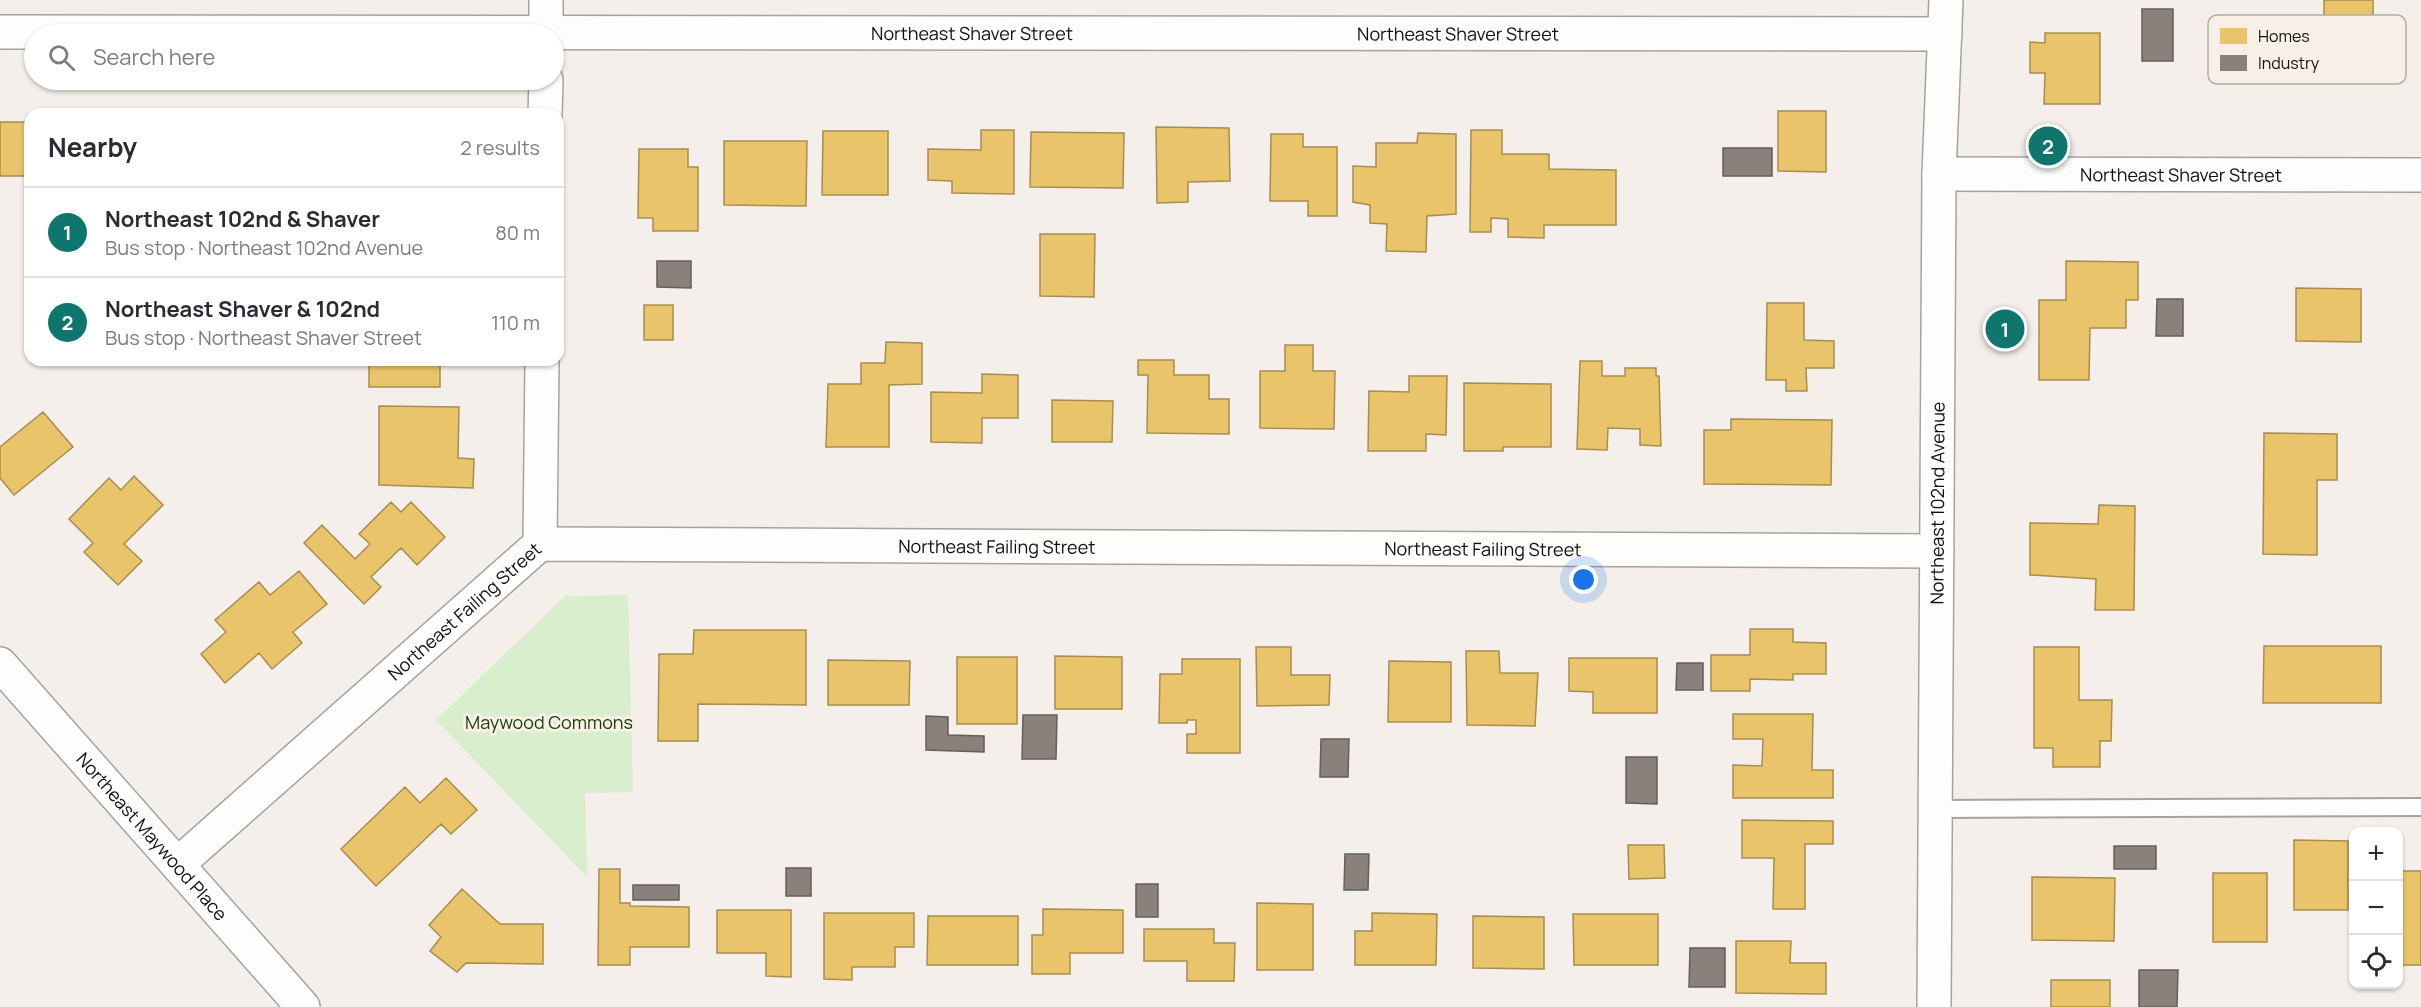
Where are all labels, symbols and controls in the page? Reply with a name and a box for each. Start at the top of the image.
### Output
legend [2208,15,2406,84]
street label: Northeast Shaver Street [871,21,1073,45]
street label: Northeast Shaver Street [1357,21,1559,46]
search box [24,24,564,90]
text: Homes [2258,25,2310,47]
icon: search [45,41,78,74]
text: Search here [93,42,215,72]
text: Industry [2258,52,2320,74]
pin: 2 [2028,124,2068,168]
text: Nearby [48,129,137,165]
text: 2 results [460,134,540,161]
street label: Northeast Shaver Street [2080,162,2282,187]
text: Northeast 102nd & Shaver [105,204,380,234]
text: 1 [63,219,72,246]
text: 80 m [495,219,540,246]
text: Bus stop · Northeast 102nd Avenue [105,234,423,261]
text: Northeast Shaver & 102nd [105,294,380,324]
pin: 1 [1986,306,2024,352]
text: 2 [62,309,73,336]
text: 110 m [491,309,540,336]
text: Bus stop · Northeast Shaver Street [105,324,422,351]
street label: Northeast 102nd Avenue [1924,401,1950,605]
street label: Northeast Failing Street [898,534,1096,559]
street label: Northeast Failing Street [1384,536,1582,561]
street label: Northeast Failing Street [382,537,546,685]
your location [1569,565,1598,594]
park label: Maywood Commons [465,710,633,734]
street label: Northeast Maywood Place [72,747,233,925]
map controls [2349,827,2403,989]
button: + [2349,827,2403,881]
button: − [2349,881,2403,935]
button: locate [2349,935,2403,989]

